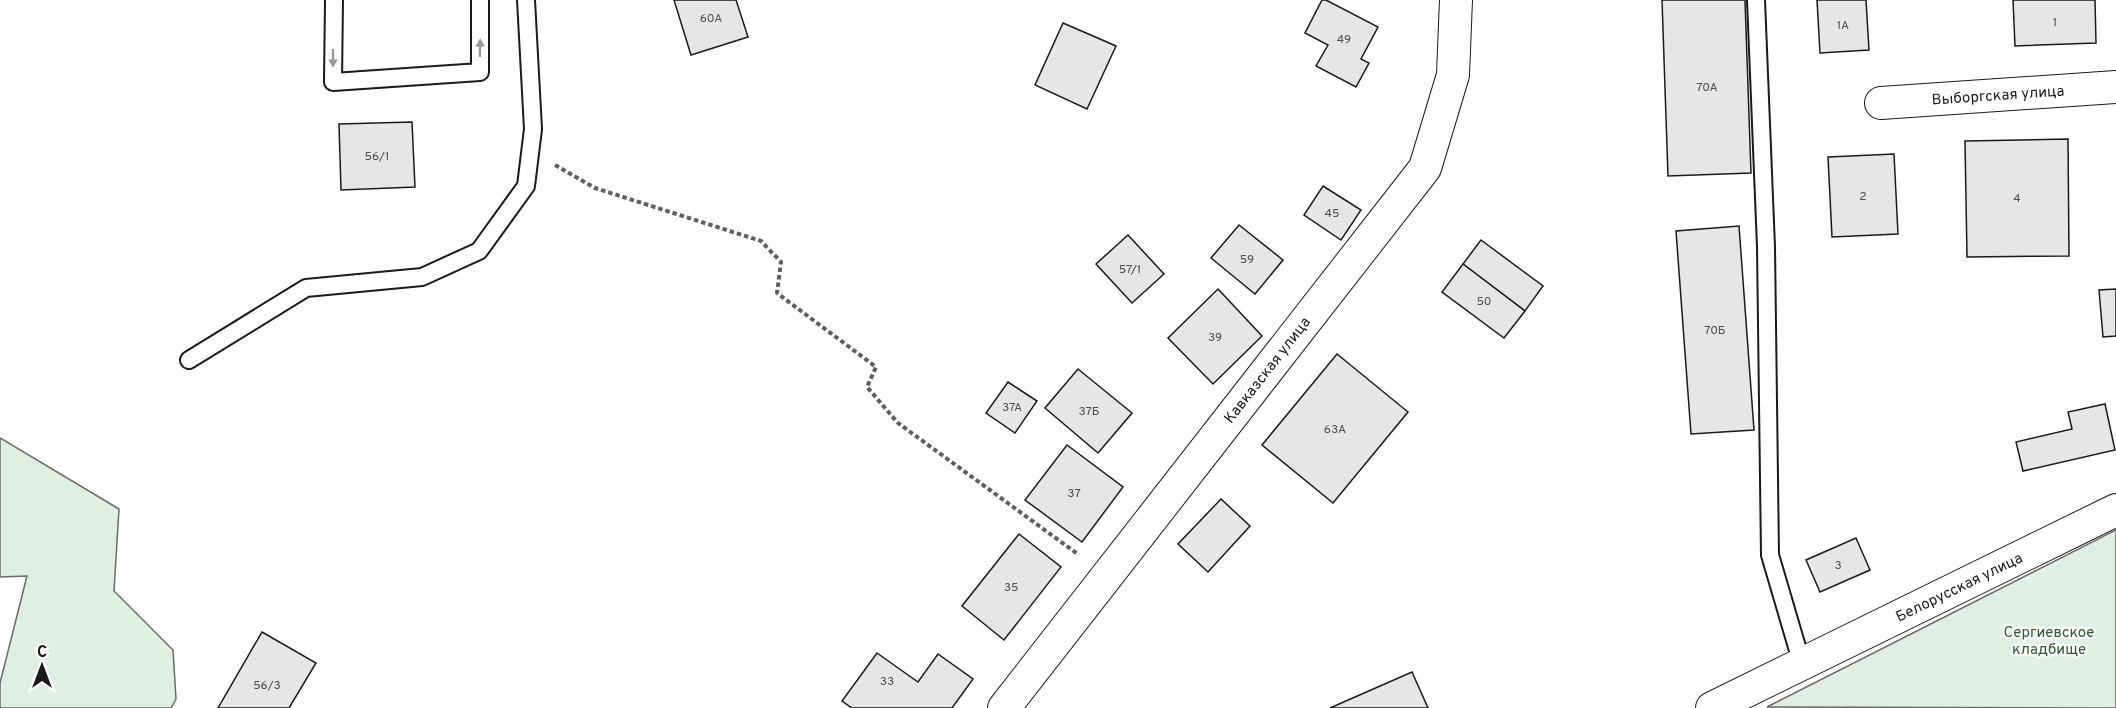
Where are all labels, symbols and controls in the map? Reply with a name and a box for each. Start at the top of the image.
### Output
house number: 60А [700,11,722,27]
house number: 1 [2053,15,2057,31]
house number: 1А [1837,18,1849,34]
house number: 49 [1337,32,1351,48]
one-way arrow [475,38,485,57]
one-way arrow [328,49,338,68]
house number: 70А [1696,80,1718,96]
street label: Выборгская улица [1931,82,2065,111]
house number: 56/1 [365,149,389,165]
house number: 2 [1859,189,1867,205]
house number: 4 [2013,191,2021,207]
house number: 45 [1325,206,1339,222]
house number: 59 [1240,252,1254,268]
house number: 57/1 [1119,262,1141,278]
house number: 50 [1476,294,1492,310]
street label: Кавказская улица [1221,314,1316,428]
house number: 70Б [1704,323,1726,339]
house number: 39 [1208,330,1222,346]
house number: 37А [1002,400,1022,416]
house number: 37Б [1078,404,1100,420]
house number: 63А [1324,422,1346,438]
house number: 37 [1067,486,1081,502]
street label: Белорусская улица [1893,549,2026,627]
house number: 3 [1834,558,1842,574]
house number: 35 [1004,580,1018,596]
park label: Сергиевское кладбище [2004,624,2094,660]
north arrow [12,636,72,696]
text: С [37,643,47,663]
house number: 33 [880,674,894,690]
house number: 56/3 [253,678,281,694]

